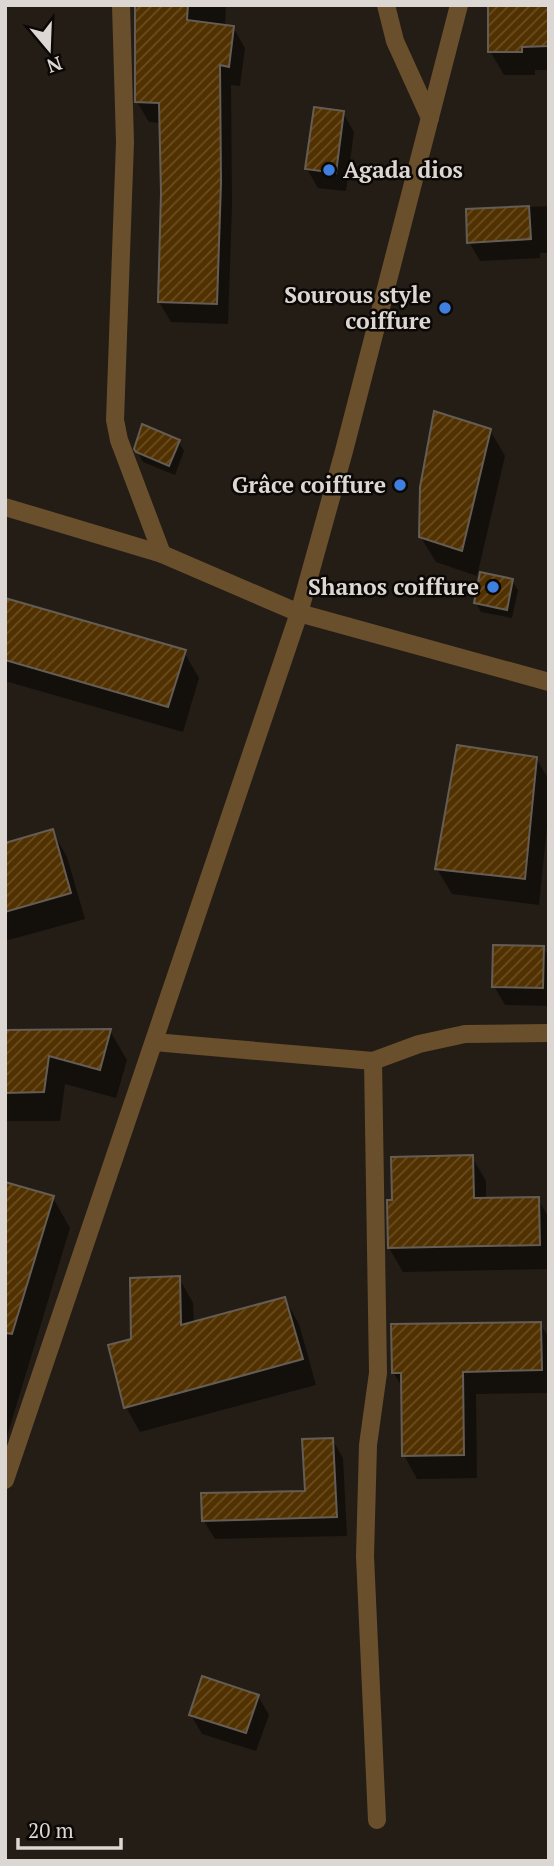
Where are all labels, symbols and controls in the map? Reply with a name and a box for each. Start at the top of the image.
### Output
north arrow [14,14,84,84]
text: N [43,51,66,80]
place label: Agada dios [343,154,463,185]
marker: Agada dios [321,162,337,178]
place label: Sourous style coiffure [284,279,431,336]
marker: Sourous style coiffure [437,300,453,316]
place label: Grâce coiffure [232,469,386,500]
marker: Grâce coiffure [392,477,408,493]
place label: Shanos coiffure [308,571,479,602]
marker: Shanos coiffure [485,579,501,595]
scale bar [18,1806,121,1850]
text: 20 m [28,1816,74,1844]

